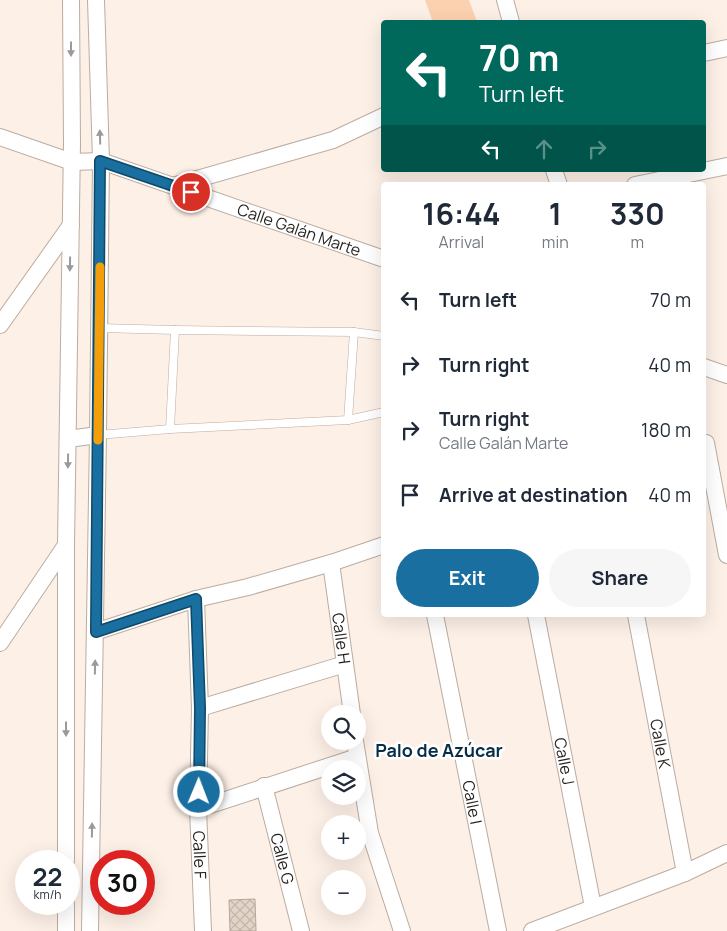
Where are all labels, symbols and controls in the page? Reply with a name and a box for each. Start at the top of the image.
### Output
text: 70 m [479,34,559,82]
icon: left [396,40,461,105]
one-way arrow [67,41,75,57]
text: Turn left [479,79,564,109]
one-way arrow [96,129,104,145]
icon: left [477,135,505,163]
icon: ahead [530,135,558,163]
icon: right [583,135,611,163]
pin [170,171,212,213]
icon: arrive [177,178,205,206]
text: 16:44 [422,193,501,234]
text: 1 [549,193,562,234]
text: 330 [610,193,665,234]
street label: Calle Galán Marte [234,198,364,261]
text: Arrival [439,231,484,253]
text: min [542,231,569,253]
text: m [631,231,644,253]
one-way arrow [66,256,74,272]
icon: left [396,286,424,314]
text: Turn left [439,287,517,313]
text: 70 m [650,287,691,313]
icon: right [396,351,424,379]
text: Turn right [439,352,529,378]
text: 40 m [648,352,691,378]
text: Turn right [439,406,529,432]
icon: right [396,416,424,444]
text: 180 m [641,417,691,443]
text: Calle Galán Marte [439,432,568,454]
one-way arrow [64,453,72,469]
icon: arrive [396,481,424,509]
text: Arrive at destination [439,482,628,508]
text: 40 m [648,482,691,508]
button: Exit [396,549,539,607]
button: Share [549,549,691,607]
street label: Calle H [327,611,356,665]
one-way arrow [91,659,99,675]
map controls [321,705,366,915]
button: search [321,705,366,750]
street label: Calle K [645,717,676,771]
one-way arrow [62,721,70,737]
street label: Calle J [549,736,580,787]
district label: Palo de Azúcar [375,738,503,762]
button: layers [321,760,366,805]
position arrow [172,765,224,817]
street label: Calle I [457,779,487,826]
button: + [321,815,366,860]
one-way arrow [88,822,96,838]
street label: Calle F [188,830,212,880]
street label: Calle G [265,831,300,886]
speed limit sign: 30 [90,850,155,915]
text: 22 [33,859,62,894]
button: − [321,870,366,915]
text: km/h [34,886,61,903]

